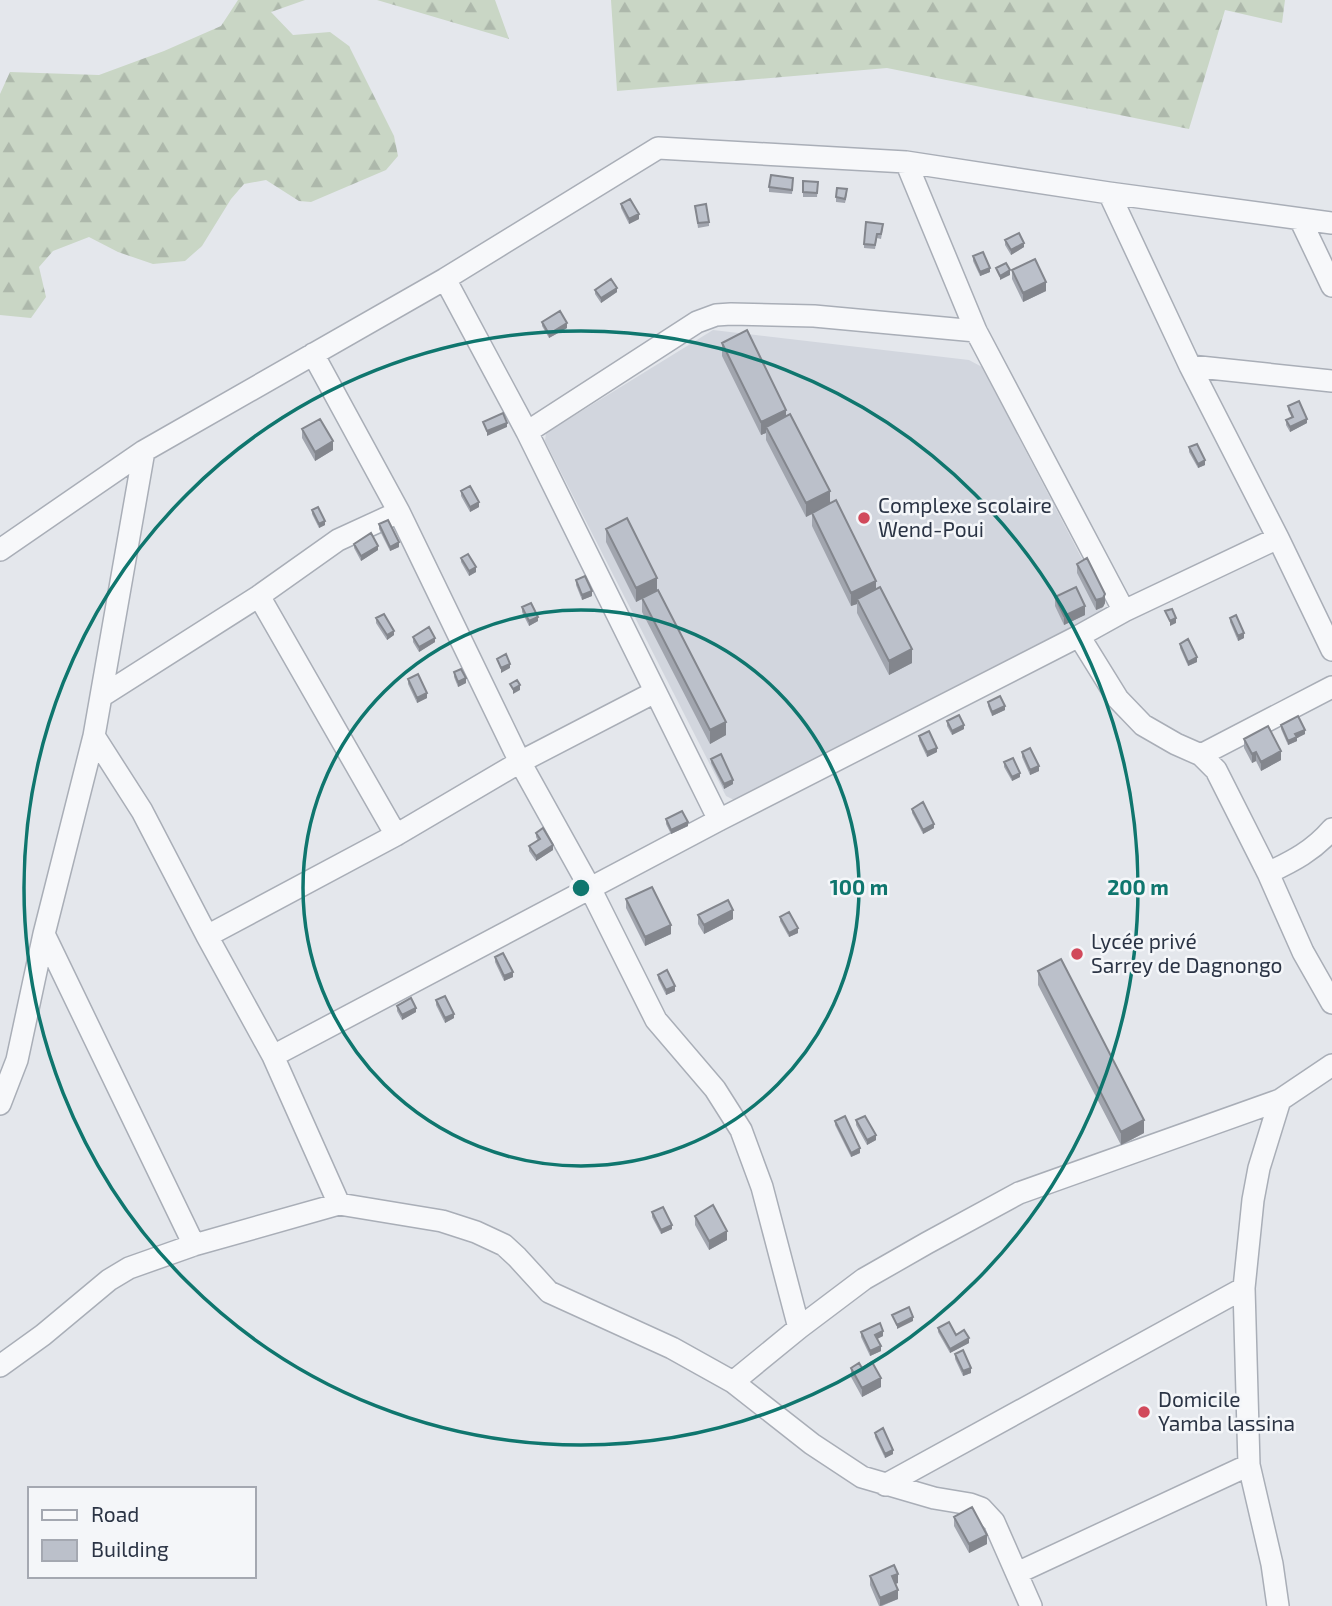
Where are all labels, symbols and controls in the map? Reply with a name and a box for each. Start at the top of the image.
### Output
place label: Complexe scolaire Wend-Poui [878,492,1052,541]
marker: Complexe scolaire Wend-Poui [856,510,872,526]
text: 100 m [830,874,888,899]
text: 200 m [1107,874,1169,899]
centre of rings [569,876,593,900]
place label: Lycée privé Sarrey de Dagnongo [1091,928,1283,977]
marker: Lycée privé Sarrey de Dagnongo [1069,946,1085,962]
place label: Domicile Yamba lassina [1158,1386,1295,1435]
marker: Domicile Yamba lassina [1136,1404,1152,1420]
legend [28,1487,256,1578]
text: Road [91,1501,139,1526]
text: Building [91,1536,169,1561]

